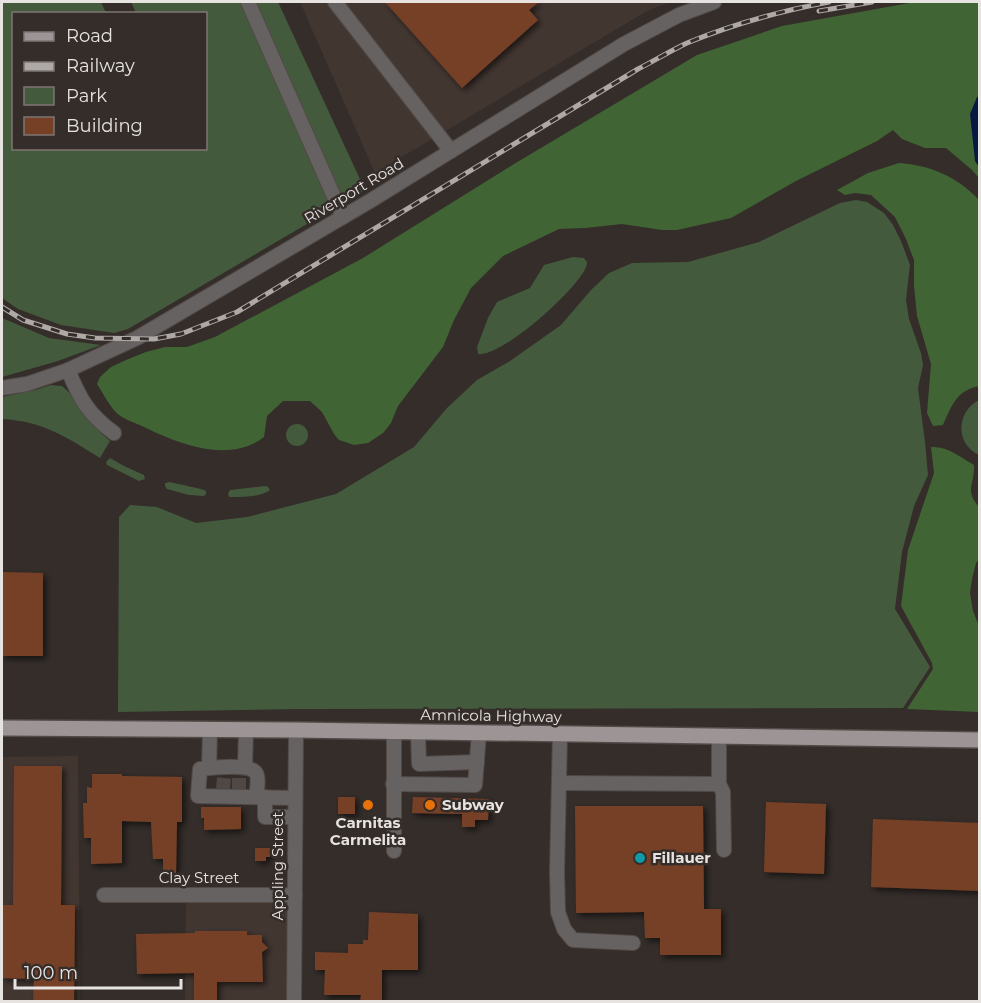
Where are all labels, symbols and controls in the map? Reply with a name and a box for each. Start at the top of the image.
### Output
legend [12,12,207,150]
text: Road [66,25,113,47]
text: Railway [66,55,135,77]
text: Park [66,85,107,107]
text: Building [66,115,143,137]
street label: Riverport Road [301,153,407,228]
street label: Amnicola Highway [420,705,563,726]
place label: Subway [442,795,505,814]
marker: Carnitas Carmelita [361,798,375,812]
marker: Subway [423,798,437,812]
street label: Appling Street [268,812,287,920]
place label: Carnitas Carmelita [330,813,406,849]
place label: Fillauer [652,848,711,867]
marker: Fillauer [633,851,647,865]
street label: Clay Street [159,868,239,887]
scale bar [15,952,182,990]
text: 100 m [24,962,78,984]

